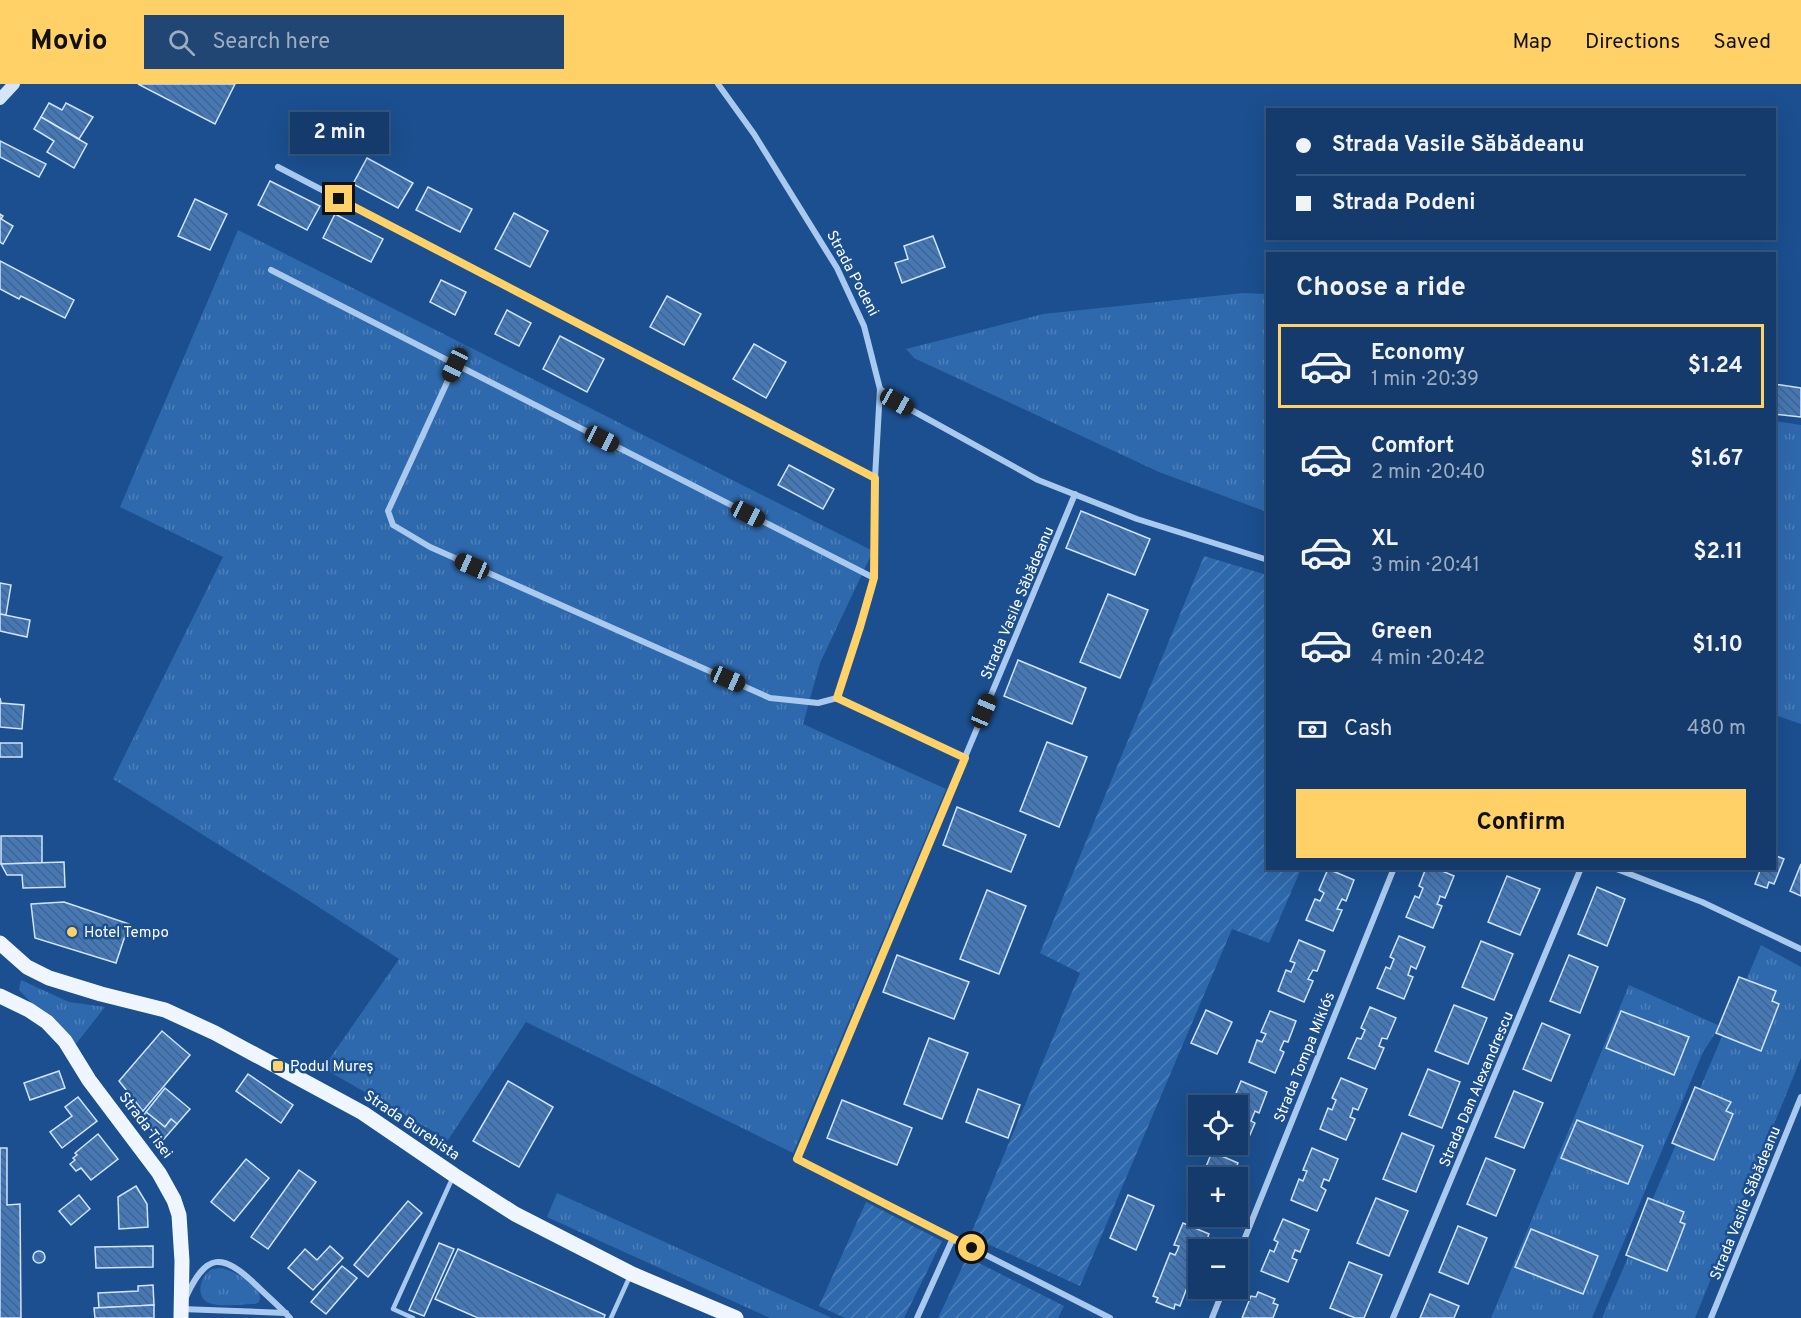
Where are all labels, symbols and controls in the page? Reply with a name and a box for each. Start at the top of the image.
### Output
search box [144,15,564,69]
text: Movio [30,24,108,60]
icon: search [165,26,198,59]
text: Search here [213,29,330,56]
text: Map [1512,29,1552,56]
text: Directions [1585,29,1680,56]
text: Saved [1713,29,1771,56]
callout: 2 min [290,112,388,154]
text: 2 min [313,120,366,146]
text: Strada Vasile Săbădeanu [1332,132,1585,159]
route end [325,185,352,212]
text: Strada Podeni [1332,190,1475,217]
street label: Strada Podeni [821,228,882,320]
text: Choose a ride [1296,271,1466,305]
icon: car [1299,339,1353,393]
text: Economy [1371,340,1465,367]
car [439,345,471,385]
text: $1.24 [1688,353,1743,380]
text: 1 min · 20:39 [1371,367,1479,393]
car [877,385,917,419]
car [582,423,622,455]
icon: car [1299,432,1353,486]
text: Comfort [1371,433,1454,460]
text: $1.67 [1690,446,1743,473]
text: 2 min · 20:40 [1371,460,1485,486]
car [728,498,768,530]
street label: Strada Vasile Săbădeanu [978,524,1059,683]
icon: car [1299,525,1353,579]
text: XL [1371,526,1398,553]
text: $2.11 [1693,539,1743,566]
car [452,550,492,582]
text: 3 min · 20:41 [1371,553,1480,579]
icon: car [1299,618,1353,672]
text: Green [1371,619,1433,646]
text: $1.10 [1692,632,1743,659]
text: 4 min · 20:42 [1371,646,1485,672]
car [708,663,748,695]
car [969,691,999,731]
icon: cash [1296,713,1329,746]
text: Cash [1344,716,1393,743]
text: 480 m [1687,716,1746,742]
button: Confirm [1296,789,1746,858]
place label: Hotel Tempo [84,924,169,943]
marker: Hotel Tempo [65,925,79,939]
street label: Strada Tompa Miklós [1271,990,1340,1125]
street label: Strada Dan Alexandrescu [1436,1009,1519,1170]
place label: Podul Mureș [290,1058,373,1077]
marker: Podul Mureș [271,1059,285,1073]
street label: Strada Burebista [359,1087,463,1165]
street label: Strada Tisei [114,1089,176,1163]
map controls [1188,1095,1248,1299]
button: locate [1188,1095,1248,1155]
street label: Strada Vasile Săbădeanu [1707,1124,1786,1283]
button: + [1188,1167,1248,1227]
route start [958,1234,985,1261]
button: − [1188,1239,1248,1299]

